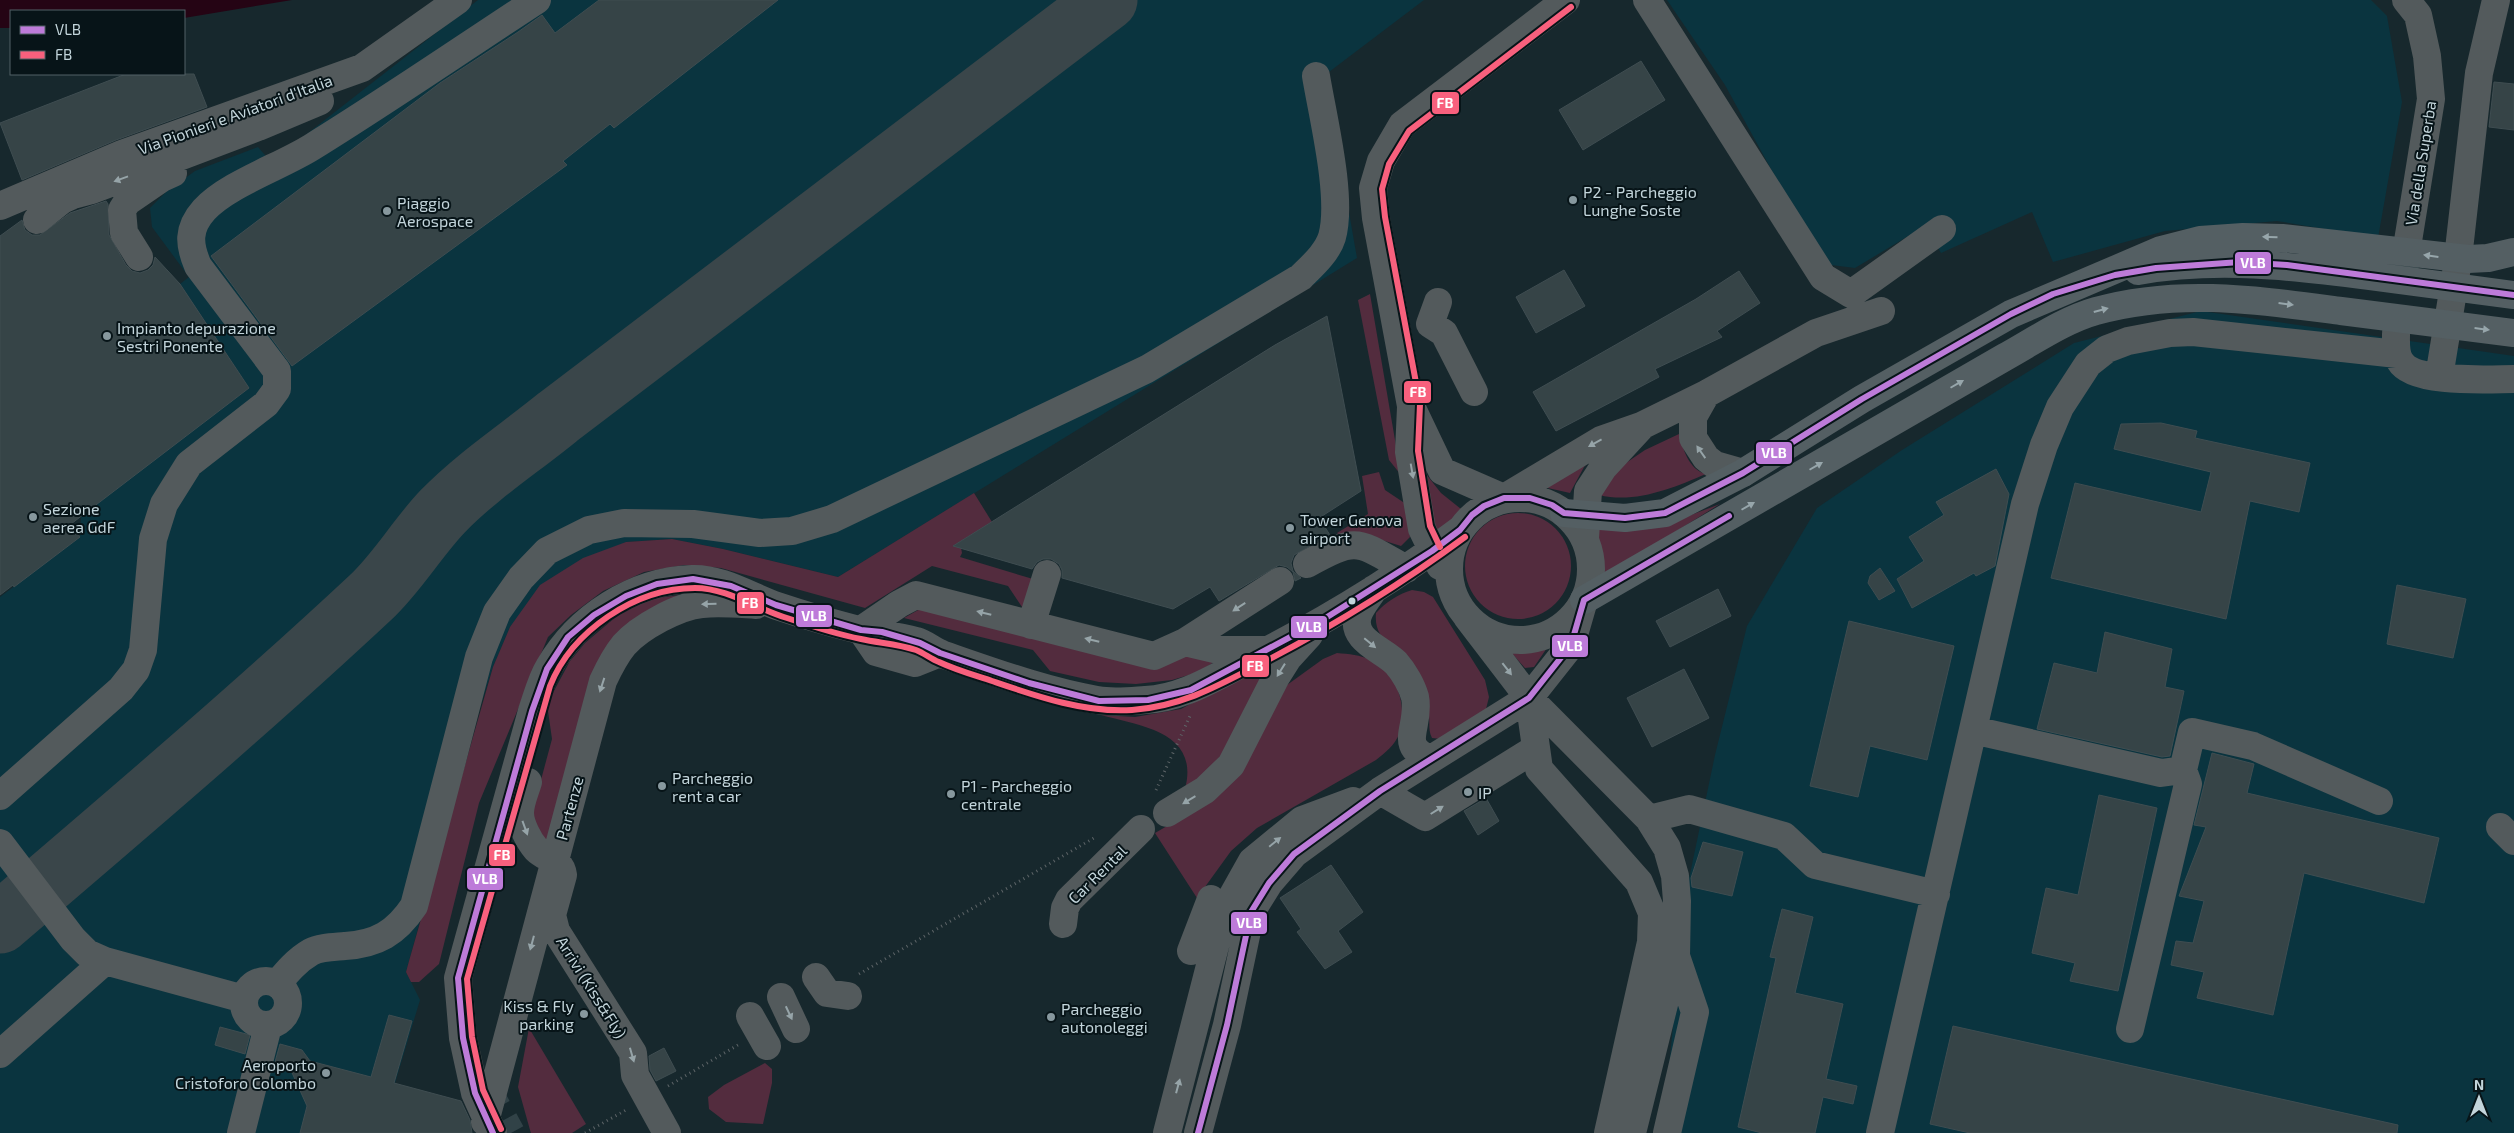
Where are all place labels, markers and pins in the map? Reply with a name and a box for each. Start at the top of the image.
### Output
place label: P2 - Parcheggio Lunghe Soste [1583,182,1697,219]
place label: Piaggio Aerospace [397,193,473,230]
marker: P2 - Parcheggio Lunghe Soste [1567,194,1579,206]
marker: Piaggio Aerospace [381,205,393,217]
place label: Impianto depurazione Sestri Ponente [117,318,276,355]
marker: Impianto depurazione Sestri Ponente [101,330,113,342]
place label: Sezione aerea GdF [43,499,116,536]
place label: Tower Genova airport [1300,510,1402,547]
marker: Sezione aerea GdF [27,511,39,523]
marker: Tower Genova airport [1284,522,1296,534]
unlabelled marker [1347,596,1357,606]
place label: Parcheggio rent a car [672,768,753,805]
place label: P1 - Parcheggio centrale [961,776,1072,813]
marker: Parcheggio rent a car [656,780,668,792]
place label: IP [1478,783,1492,802]
marker: IP [1462,786,1474,798]
marker: P1 - Parcheggio centrale [945,788,957,800]
place label: Kiss & Fly parking [503,996,575,1033]
place label: Parcheggio autonoleggi [1061,999,1148,1036]
marker: Kiss & Fly parking [578,1008,590,1020]
marker: Parcheggio autonoleggi [1045,1011,1057,1023]
place label: Aeroporto Cristoforo Colombo [175,1055,316,1092]
marker: Aeroporto Cristoforo Colombo [320,1067,332,1079]

